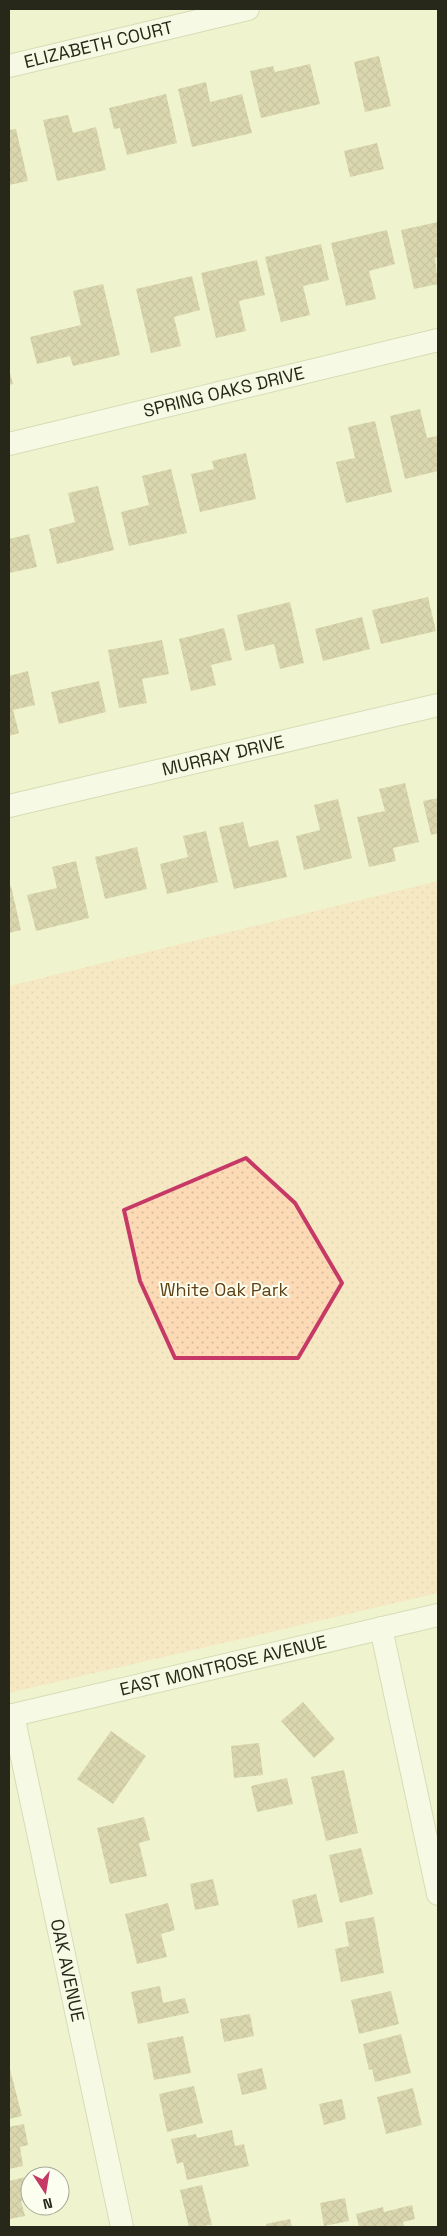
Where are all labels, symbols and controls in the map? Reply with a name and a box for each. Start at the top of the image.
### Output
street label: ELIZABETH COURT [21,15,176,73]
street label: SPRING OAKS DRIVE [141,361,307,422]
street label: MURRAY DRIVE [160,730,286,781]
park label: White Oak Park [160,1278,289,1301]
street label: EAST MONTROSE AVENUE [117,1630,329,1701]
street label: OAK AVENUE [46,1917,90,2024]
north arrow [20,2166,70,2216]
text: N [41,2194,54,2213]

